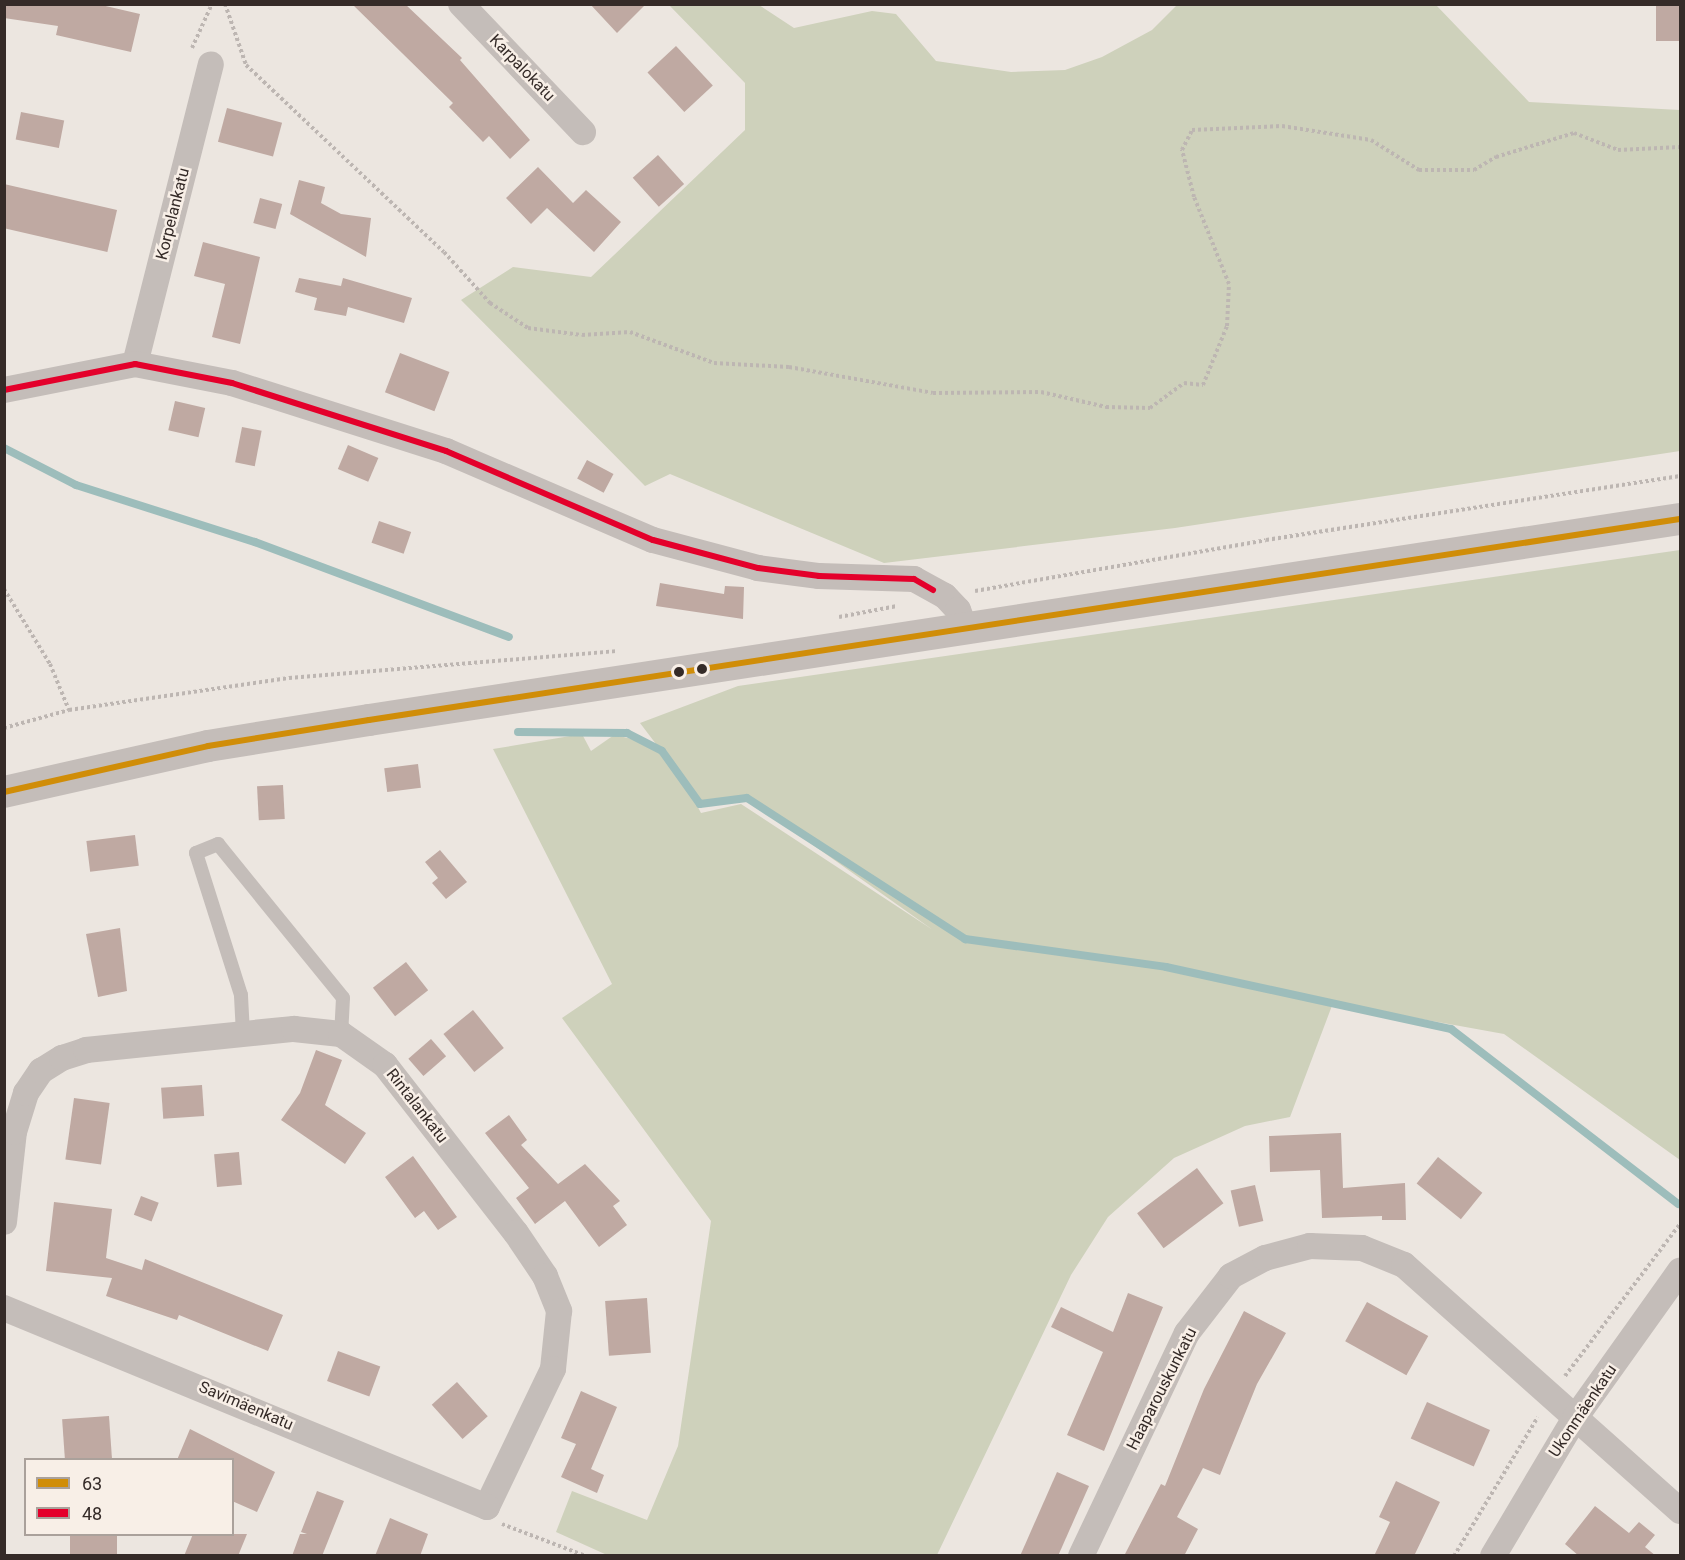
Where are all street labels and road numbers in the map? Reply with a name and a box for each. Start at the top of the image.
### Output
street label: Karpalokatu [485,30,559,106]
street label: Korpelankatu [152,166,194,262]
street label: Rintalankatu [382,1065,452,1147]
street label: Haaparouskunkatu [1123,1325,1201,1453]
street label: Ukonmäenkatu [1545,1361,1621,1461]
street label: Savimäenkatu [196,1377,296,1435]

